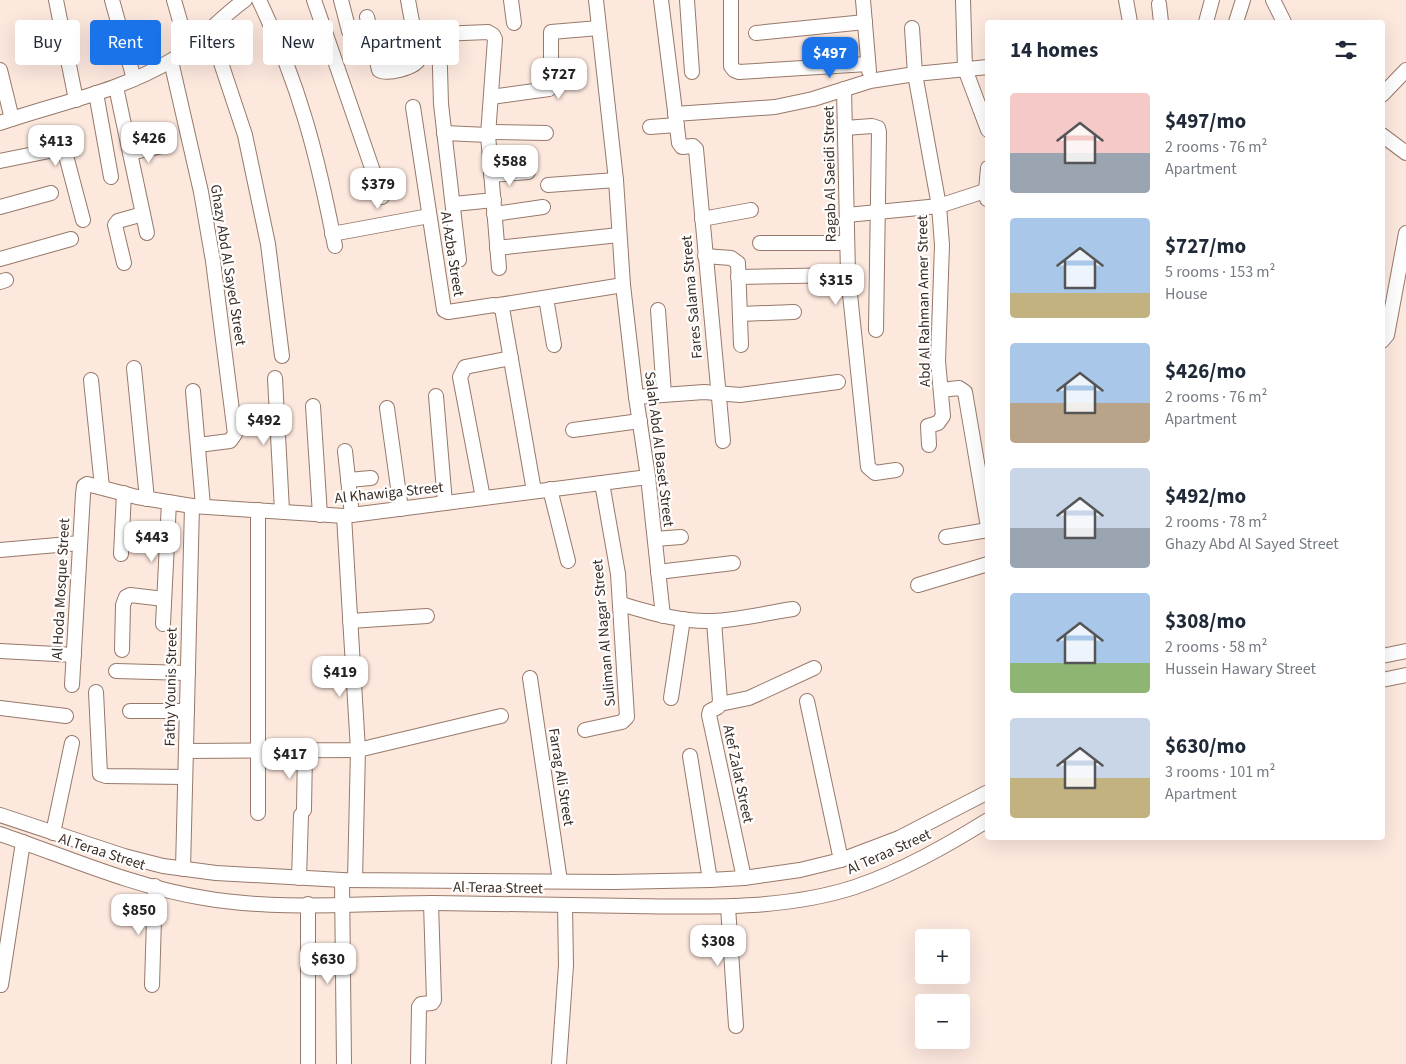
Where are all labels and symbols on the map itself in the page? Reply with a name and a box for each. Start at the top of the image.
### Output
pin: $497 [800,36,860,79]
pin: $727 [529,58,589,100]
street label: Ragab Al Saeidi Street [818,106,842,242]
pin: $426 [119,121,179,164]
pin: $413 [26,124,86,167]
pin: $588 [480,144,540,187]
pin: $379 [348,168,408,210]
street label: Ghazy Abd Al Sayed Street [205,183,251,347]
street label: Al Azba Street [435,210,469,298]
street label: Abd Al Rahman Amer Street [912,215,936,387]
street label: Fares Salama Street [676,234,708,360]
pin: $315 [806,264,866,306]
street label: Salah Abd Al Baset Street [639,370,679,528]
pin: $492 [234,404,294,446]
street label: Al Khawiga Street [334,477,444,509]
street label: Al Hoda Mosque Street [47,518,75,660]
pin: $443 [122,520,182,563]
street label: Suliman Al Nagar Street [587,558,621,708]
street label: Fathy Younis Street [159,627,183,747]
pin: $419 [310,656,370,698]
street label: Atef Zalat Street [717,723,759,825]
street label: Farrag Ali Street [543,727,579,827]
pin: $417 [260,738,320,780]
street label: Al Teraa Street [844,824,934,880]
street label: Al Teraa Street [56,828,148,876]
street label: Al Teraa Street [453,877,543,899]
pin: $850 [109,894,169,936]
pin: $308 [688,924,748,967]
pin: $630 [298,942,358,985]

